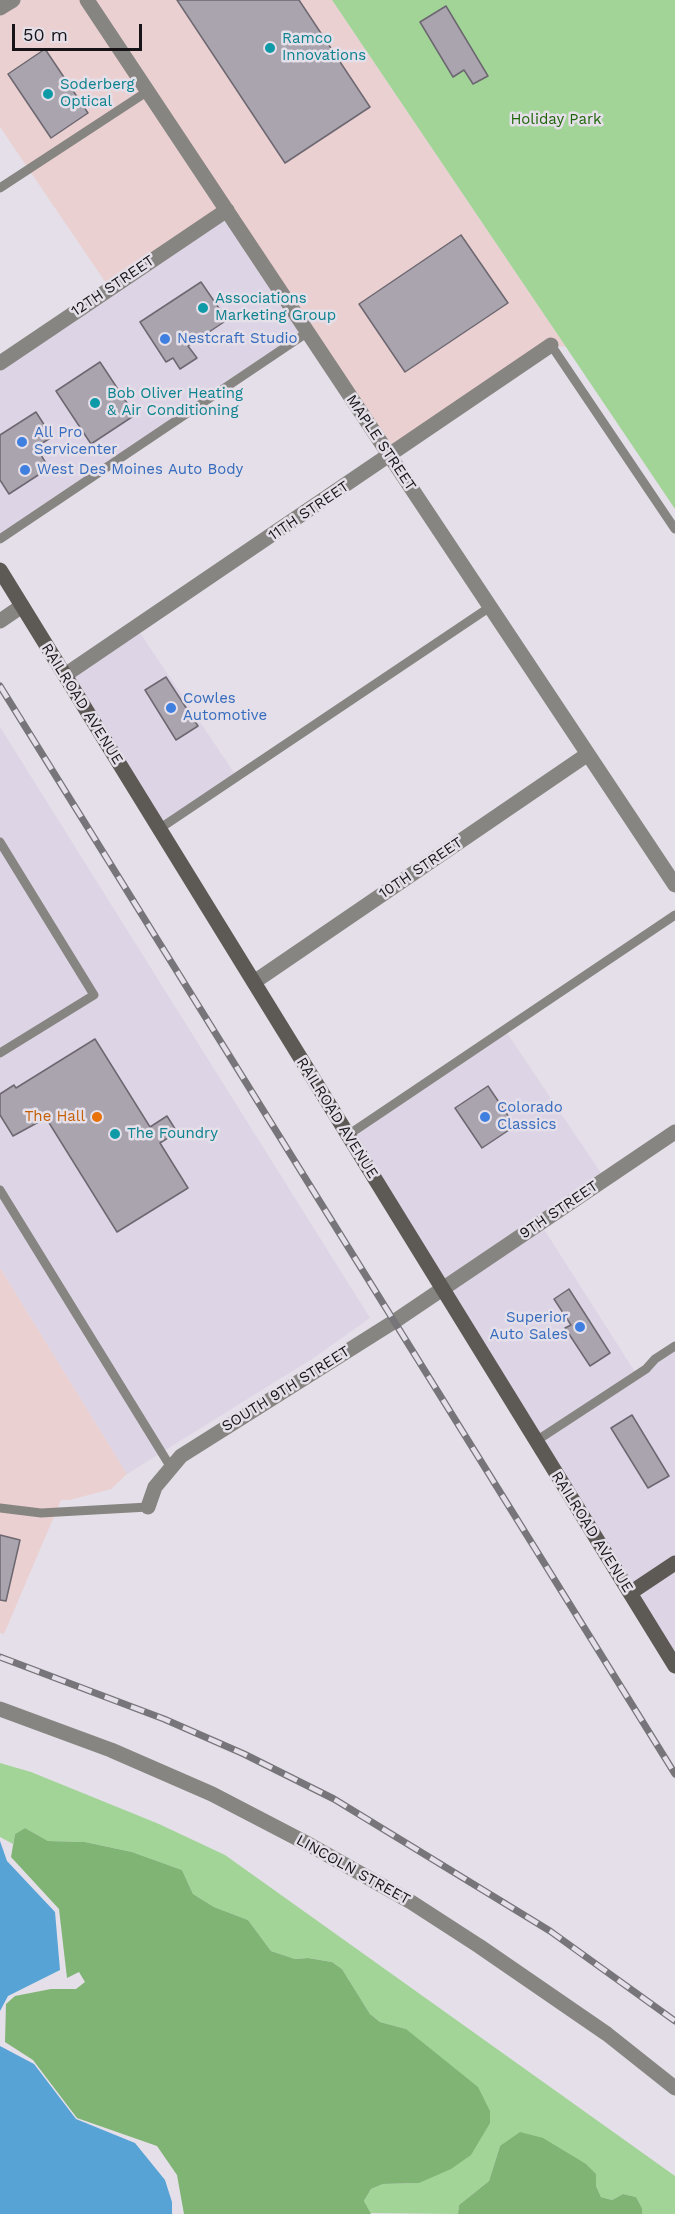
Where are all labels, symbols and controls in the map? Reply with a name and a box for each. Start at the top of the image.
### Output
scale bar [15,12,146,50]
text: 50 m [23,24,68,45]
place label: Ramco Innovations [282,30,366,65]
marker: Ramco Innovations [263,41,277,55]
place label: Soderberg Optical [60,76,135,111]
marker: Soderberg Optical [41,87,55,101]
park label: Holiday Park [510,111,602,129]
street label: 12TH STREET [68,252,158,320]
place label: Associations Marketing Group [215,290,336,325]
marker: Associations Marketing Group [196,301,210,315]
place label: Nestcraft Studio [177,330,298,348]
marker: Nestcraft Studio [158,332,172,346]
place label: Bob Oliver Heating & Air Conditioning [107,385,243,420]
street label: MAPLE STREET [342,392,420,494]
marker: Bob Oliver Heating & Air Conditioning [88,396,102,410]
place label: All Pro Servicenter [34,424,117,459]
marker: All Pro Servicenter [15,435,29,449]
place label: West Des Moines Auto Body [37,461,243,479]
marker: West Des Moines Auto Body [18,463,32,477]
street label: 11TH STREET [265,477,353,545]
street label: RAILROAD AVENUE [37,640,127,768]
place label: Cowles Automotive [183,690,267,725]
marker: Cowles Automotive [164,701,178,715]
street label: 10TH STREET [376,833,466,903]
street label: RAILROAD AVENUE [292,1054,382,1182]
place label: Colorado Classics [497,1099,563,1134]
place label: The Hall [25,1108,85,1126]
marker: The Hall [90,1110,104,1124]
marker: Colorado Classics [478,1110,492,1124]
place label: The Foundry [127,1125,218,1143]
marker: The Foundry [108,1127,122,1141]
street label: 9TH STREET [516,1177,602,1243]
place label: Superior Auto Sales [489,1309,568,1344]
marker: Superior Auto Sales [573,1320,587,1334]
street label: SOUTH 9TH STREET [219,1342,353,1436]
street label: RAILROAD AVENUE [547,1468,637,1596]
street label: LINCOLN STREET [293,1831,413,1909]

